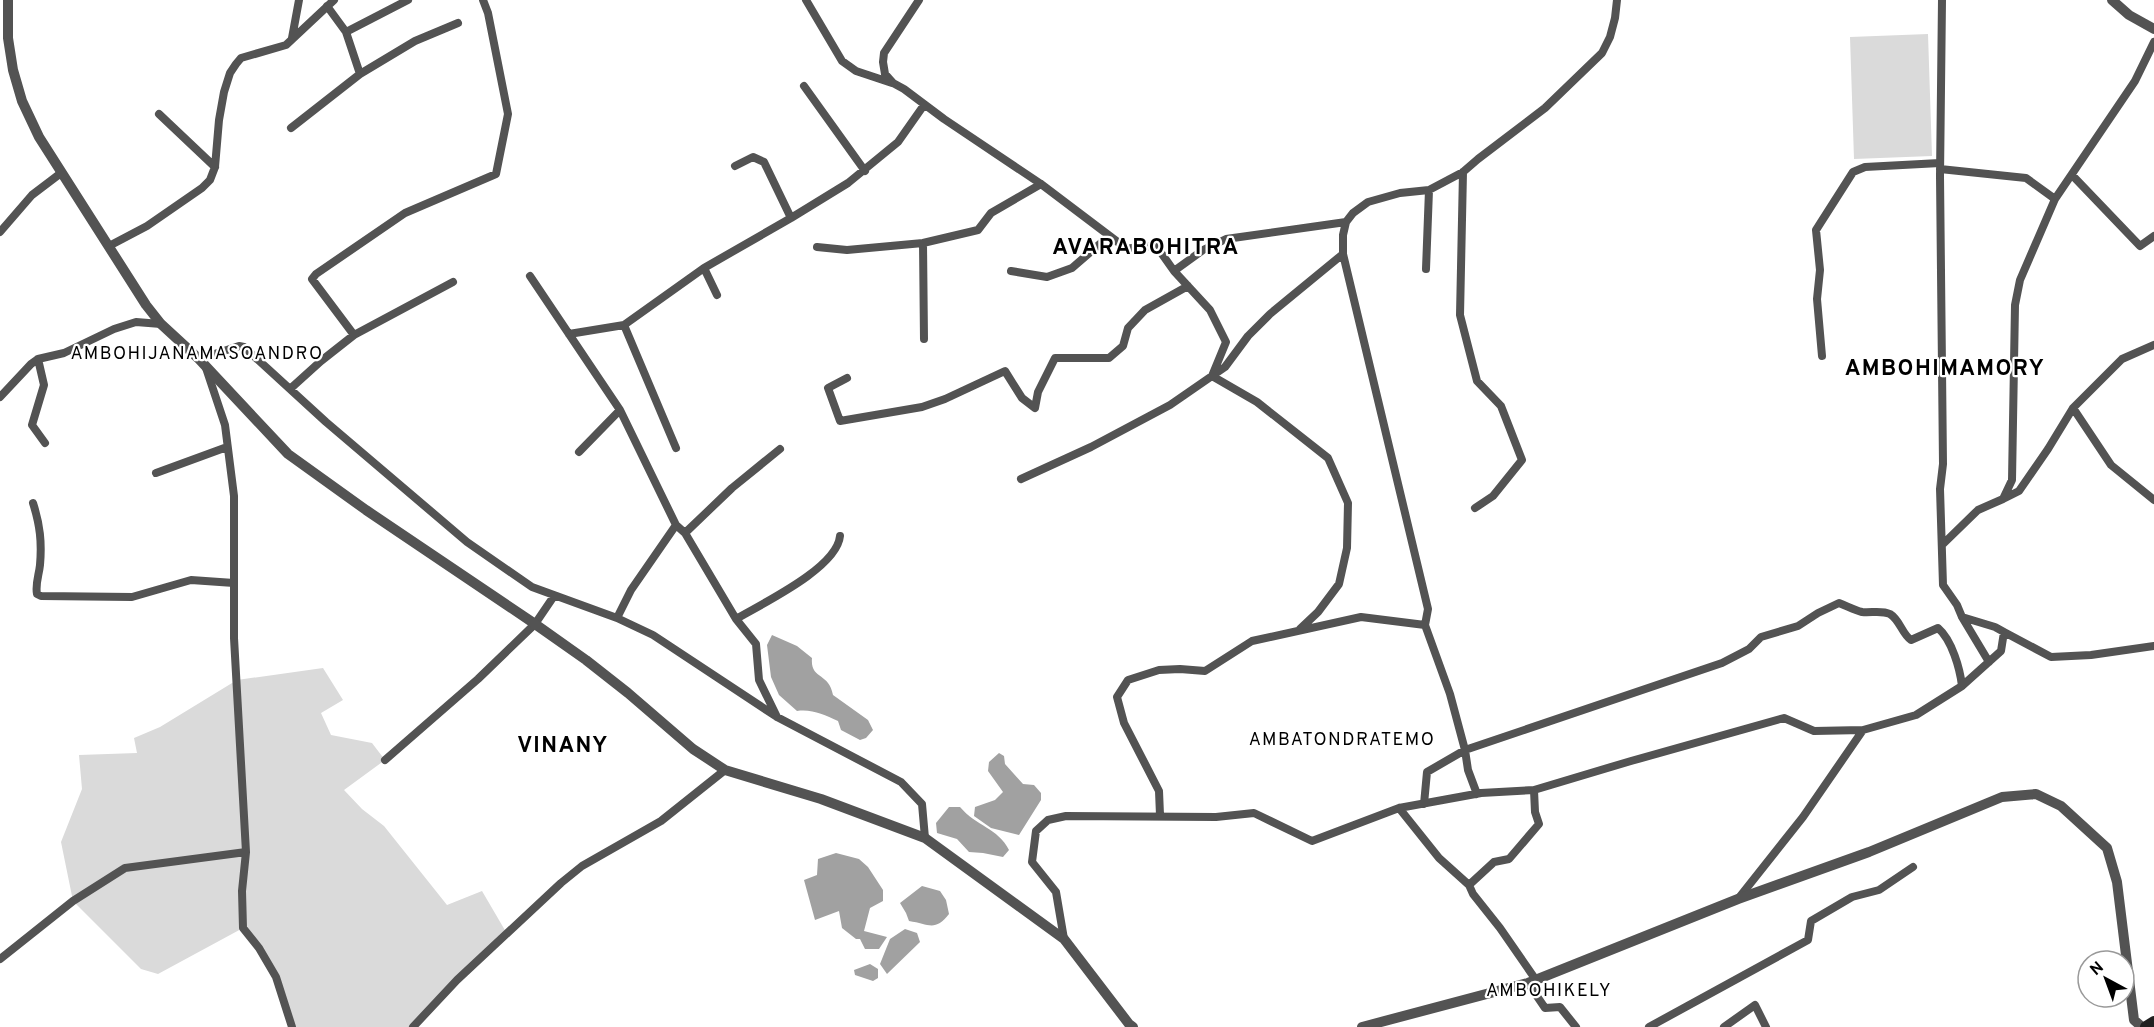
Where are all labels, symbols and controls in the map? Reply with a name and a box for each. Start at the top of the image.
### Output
district label: AVARABOHITRA [1052,235,1240,262]
district label: AMBOHIJANAMASOANDRO [70,343,324,366]
district label: AMBOHIMAMORY [1845,356,2045,383]
district label: AMBATONDRATEMO [1249,729,1435,752]
district label: VINANY [517,733,609,760]
north arrow [2076,949,2136,1009]
text: N [2087,958,2108,981]
district label: AMBOHIKELY [1486,980,1612,1003]

